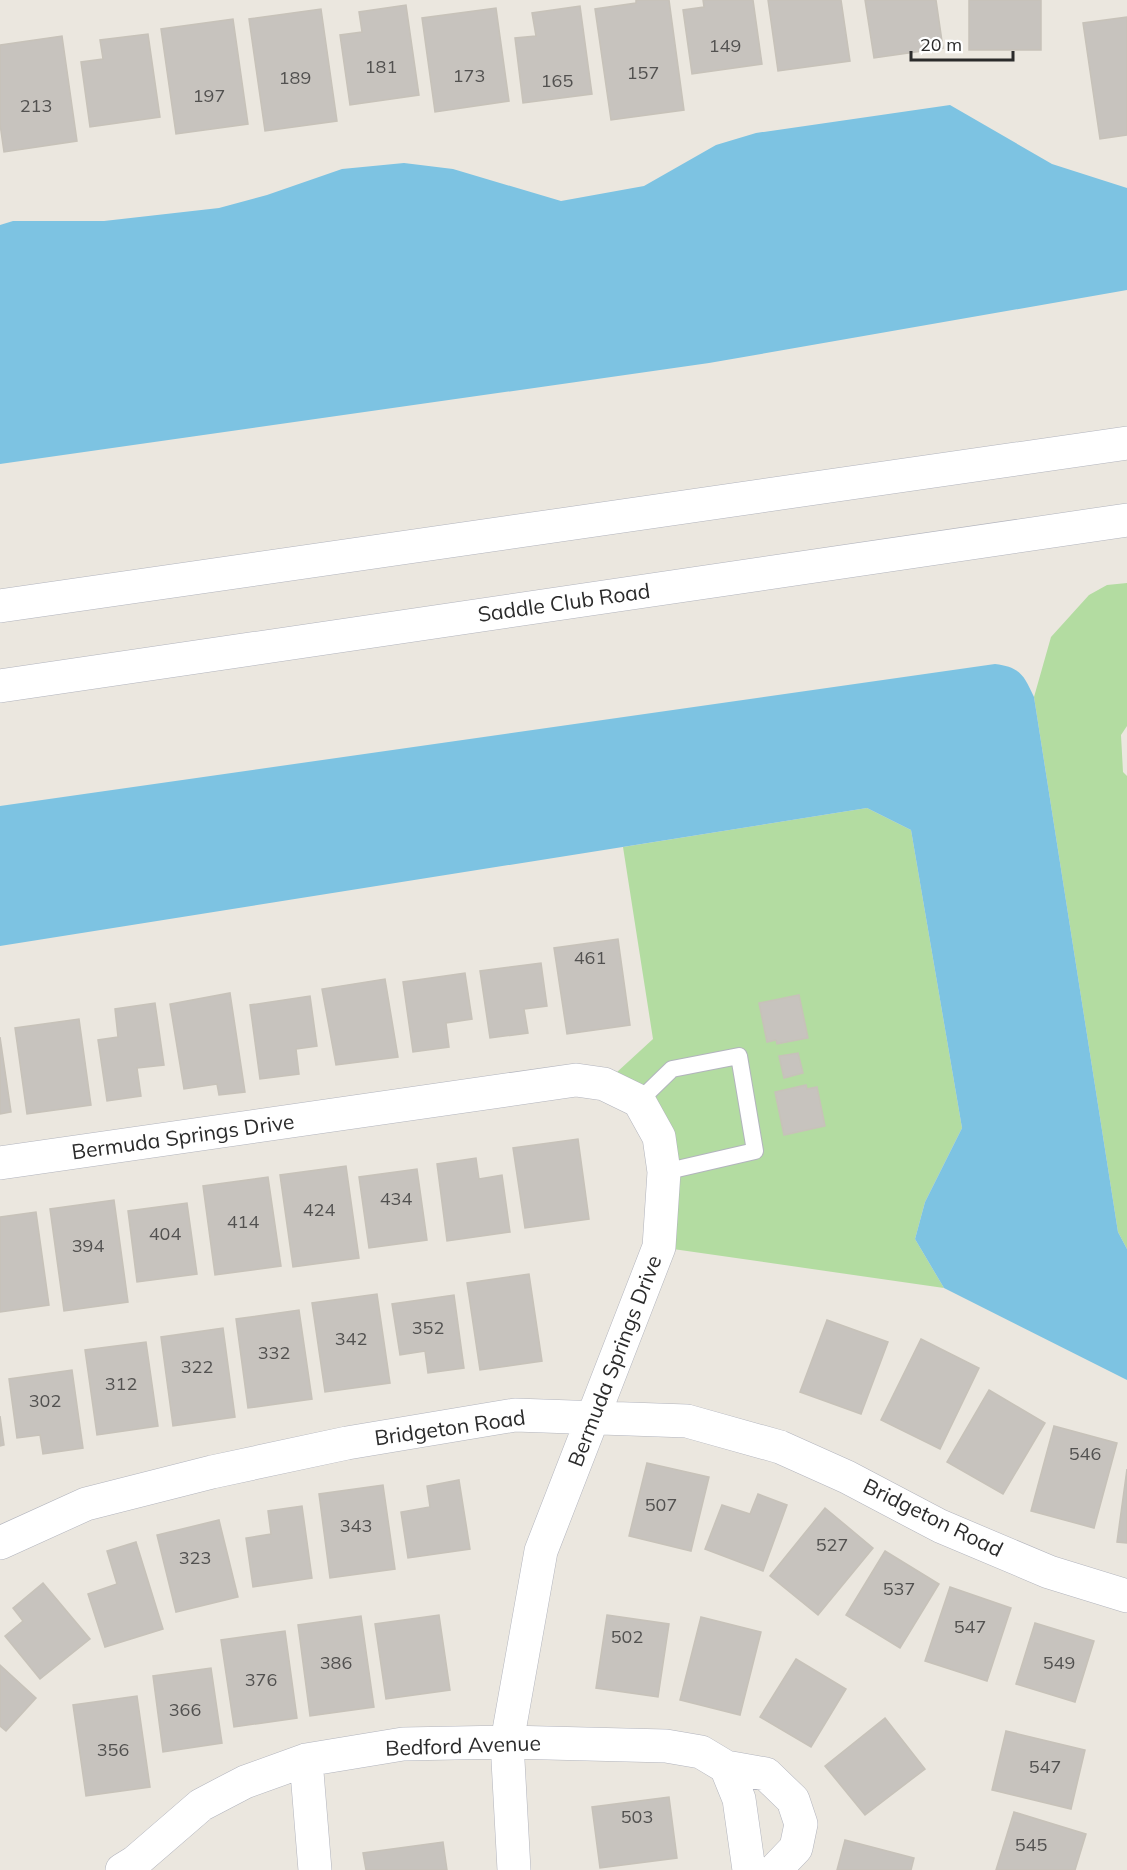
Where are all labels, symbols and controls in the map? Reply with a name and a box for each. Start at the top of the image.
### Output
scale bar [911,24,1013,62]
text: 20 m [920,33,962,56]
house number: 149 [709,34,741,57]
house number: 181 [365,55,397,78]
house number: 157 [627,61,659,84]
house number: 173 [453,64,485,87]
house number: 189 [279,66,311,89]
house number: 165 [541,69,573,92]
house number: 197 [193,84,225,107]
house number: 213 [20,94,52,117]
street label: Saddle Club Road [476,577,652,627]
house number: 461 [574,946,606,969]
street label: Bermuda Springs Drive [70,1108,296,1165]
house number: 434 [380,1187,412,1210]
house number: 424 [303,1198,335,1221]
house number: 414 [227,1210,259,1233]
house number: 404 [149,1222,181,1245]
house number: 394 [72,1234,104,1257]
street label: Bermuda Springs Drive [562,1251,666,1470]
house number: 352 [412,1316,444,1339]
house number: 342 [335,1327,367,1350]
house number: 332 [258,1341,290,1364]
house number: 322 [181,1355,213,1378]
house number: 312 [105,1372,137,1395]
house number: 302 [29,1389,61,1412]
street label: Bridgeton Road [373,1404,527,1450]
house number: 546 [1069,1442,1101,1465]
street label: Bridgeton Road [859,1472,1007,1562]
house number: 507 [645,1493,677,1516]
house number: 343 [340,1514,372,1537]
house number: 527 [816,1533,848,1556]
house number: 323 [179,1546,211,1569]
house number: 537 [883,1577,915,1600]
house number: 547 [954,1615,986,1638]
house number: 502 [611,1625,643,1648]
house number: 386 [320,1651,352,1674]
house number: 549 [1043,1651,1075,1674]
house number: 376 [245,1668,277,1691]
house number: 366 [169,1698,201,1721]
street label: Bedford Avenue [385,1729,541,1761]
house number: 356 [97,1738,129,1761]
house number: 547 [1029,1755,1061,1778]
house number: 503 [621,1805,653,1828]
house number: 545 [1015,1833,1047,1856]

